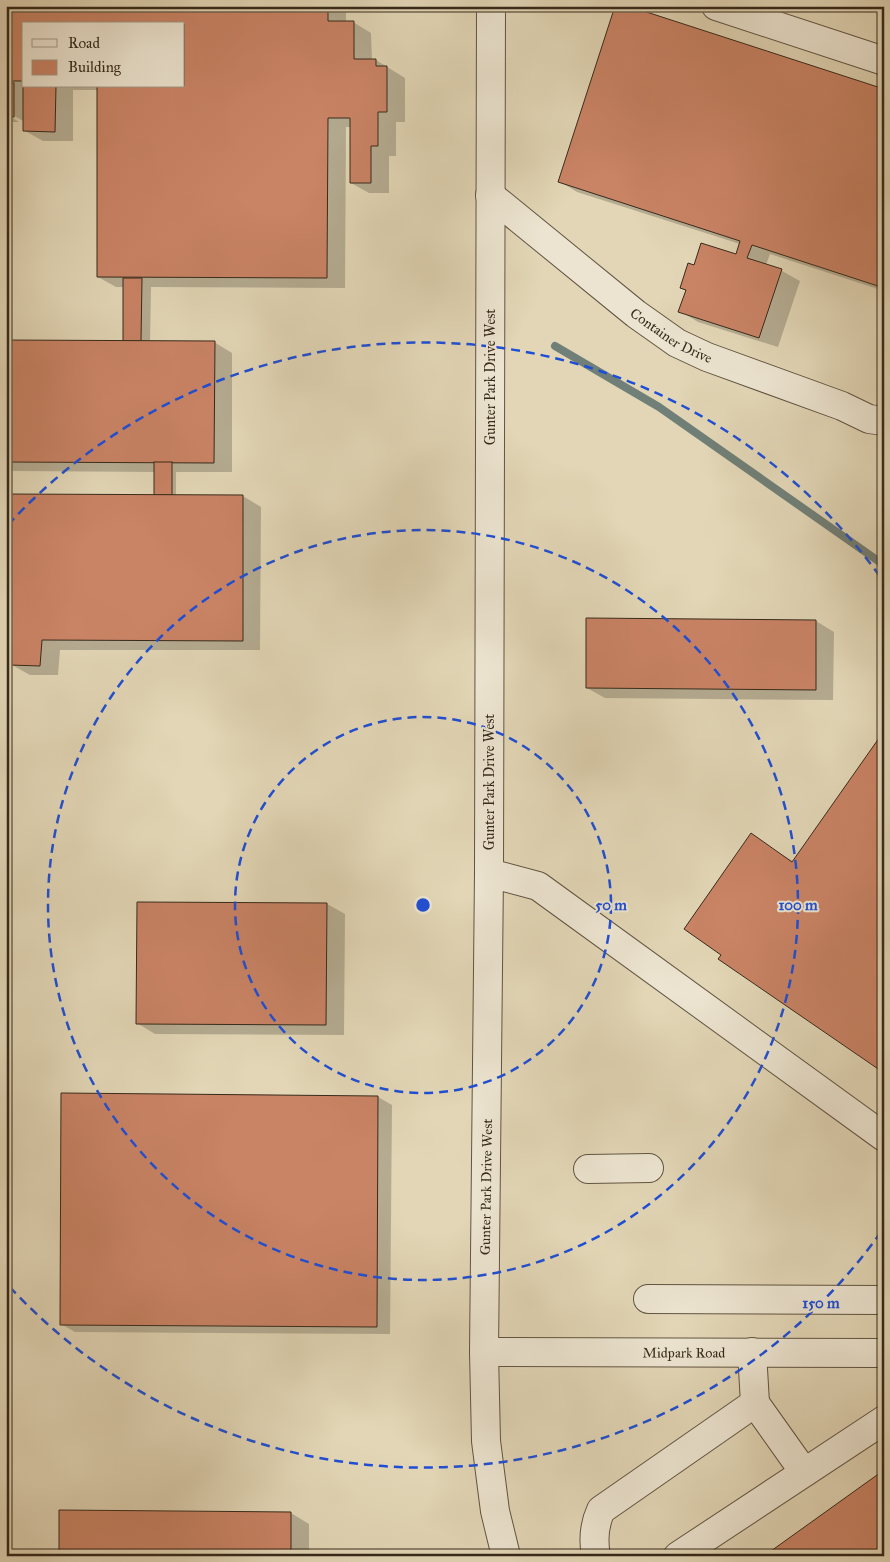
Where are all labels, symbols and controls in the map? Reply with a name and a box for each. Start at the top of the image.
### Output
legend [22,22,185,88]
text: Road [68,34,100,52]
text: Building [68,58,122,76]
street label: Container Drive [627,305,714,367]
street label: Gunter Park Drive West [482,309,499,445]
street label: Gunter Park Drive West [481,714,498,850]
centre of rings [414,896,432,914]
text: 50 m [595,896,627,914]
text: 100 m [778,896,818,914]
street label: Gunter Park Drive West [477,1119,496,1255]
text: 150 m [802,1294,840,1312]
street label: Midpark Road [643,1344,725,1362]

